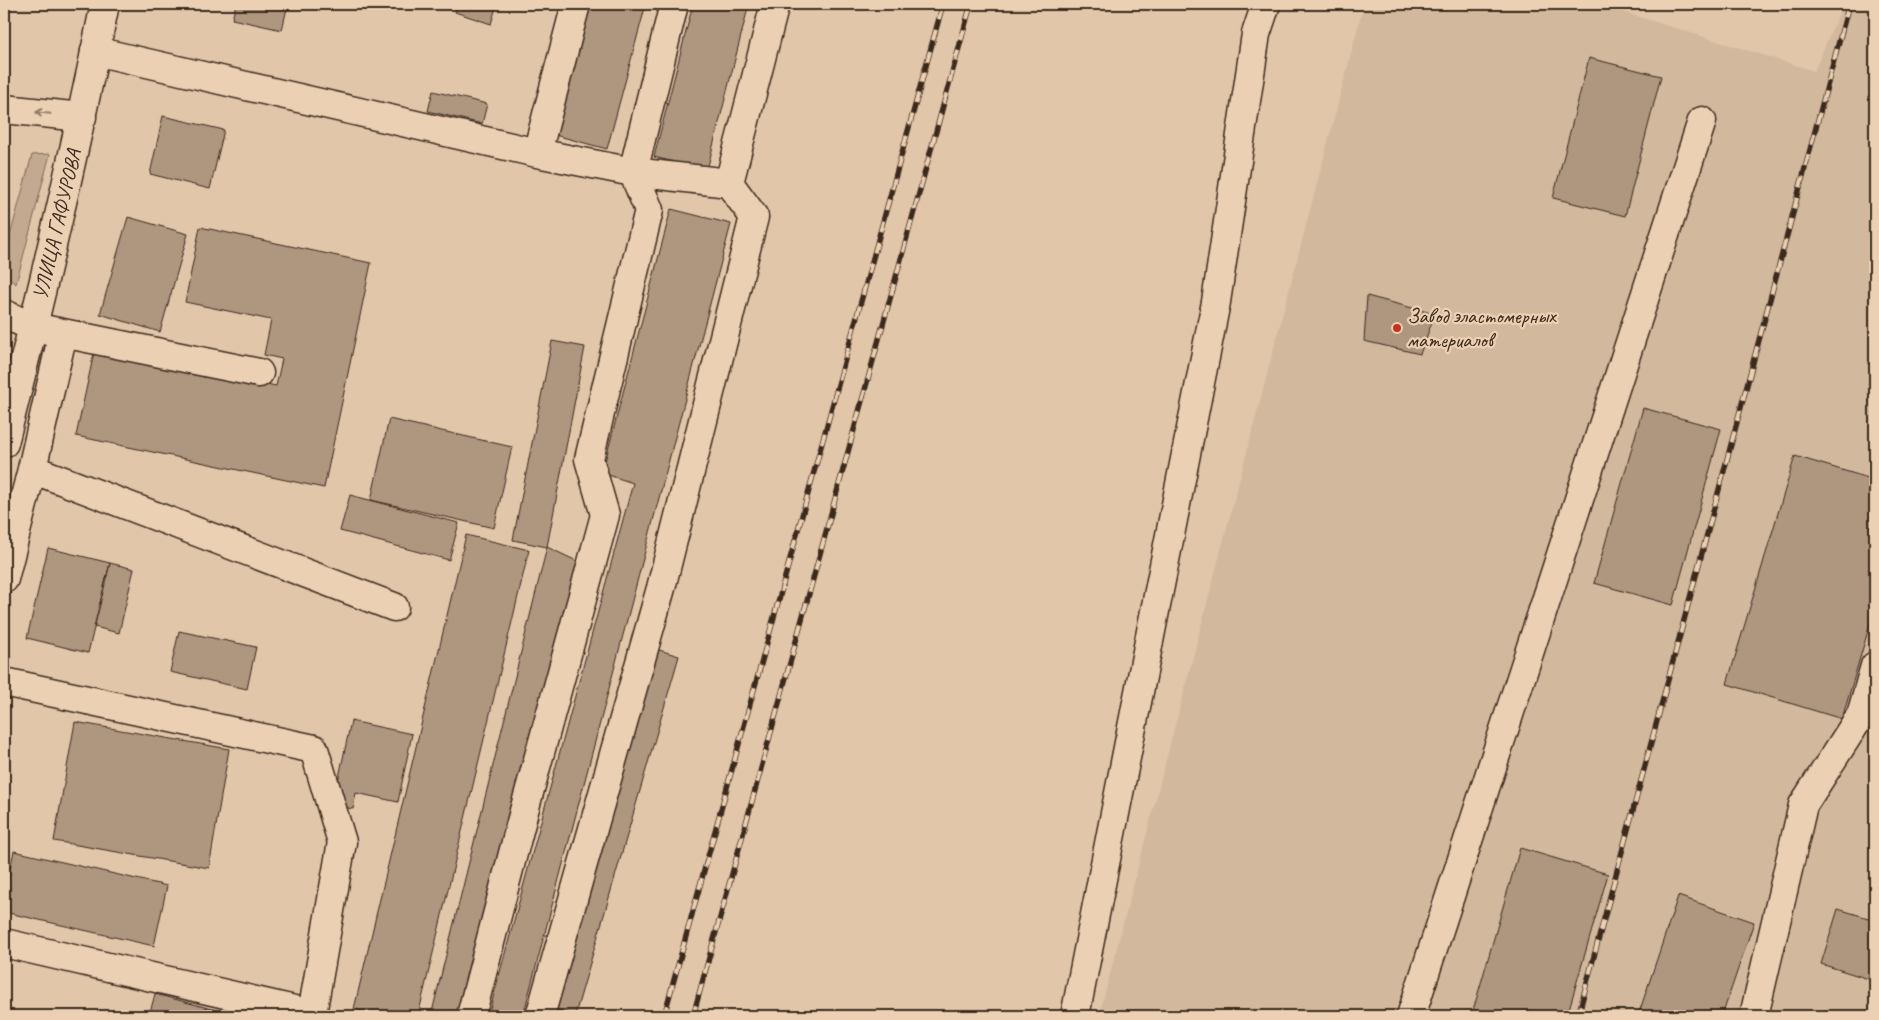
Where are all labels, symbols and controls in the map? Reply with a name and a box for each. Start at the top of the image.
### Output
one-way arrow [35,108,51,118]
street label: УЛИЦА ГАФУРОВА [27,145,87,302]
place label: Завод эластомерных материалов [1407,303,1557,353]
marker: Завод эластомерных материалов [1391,322,1403,334]

